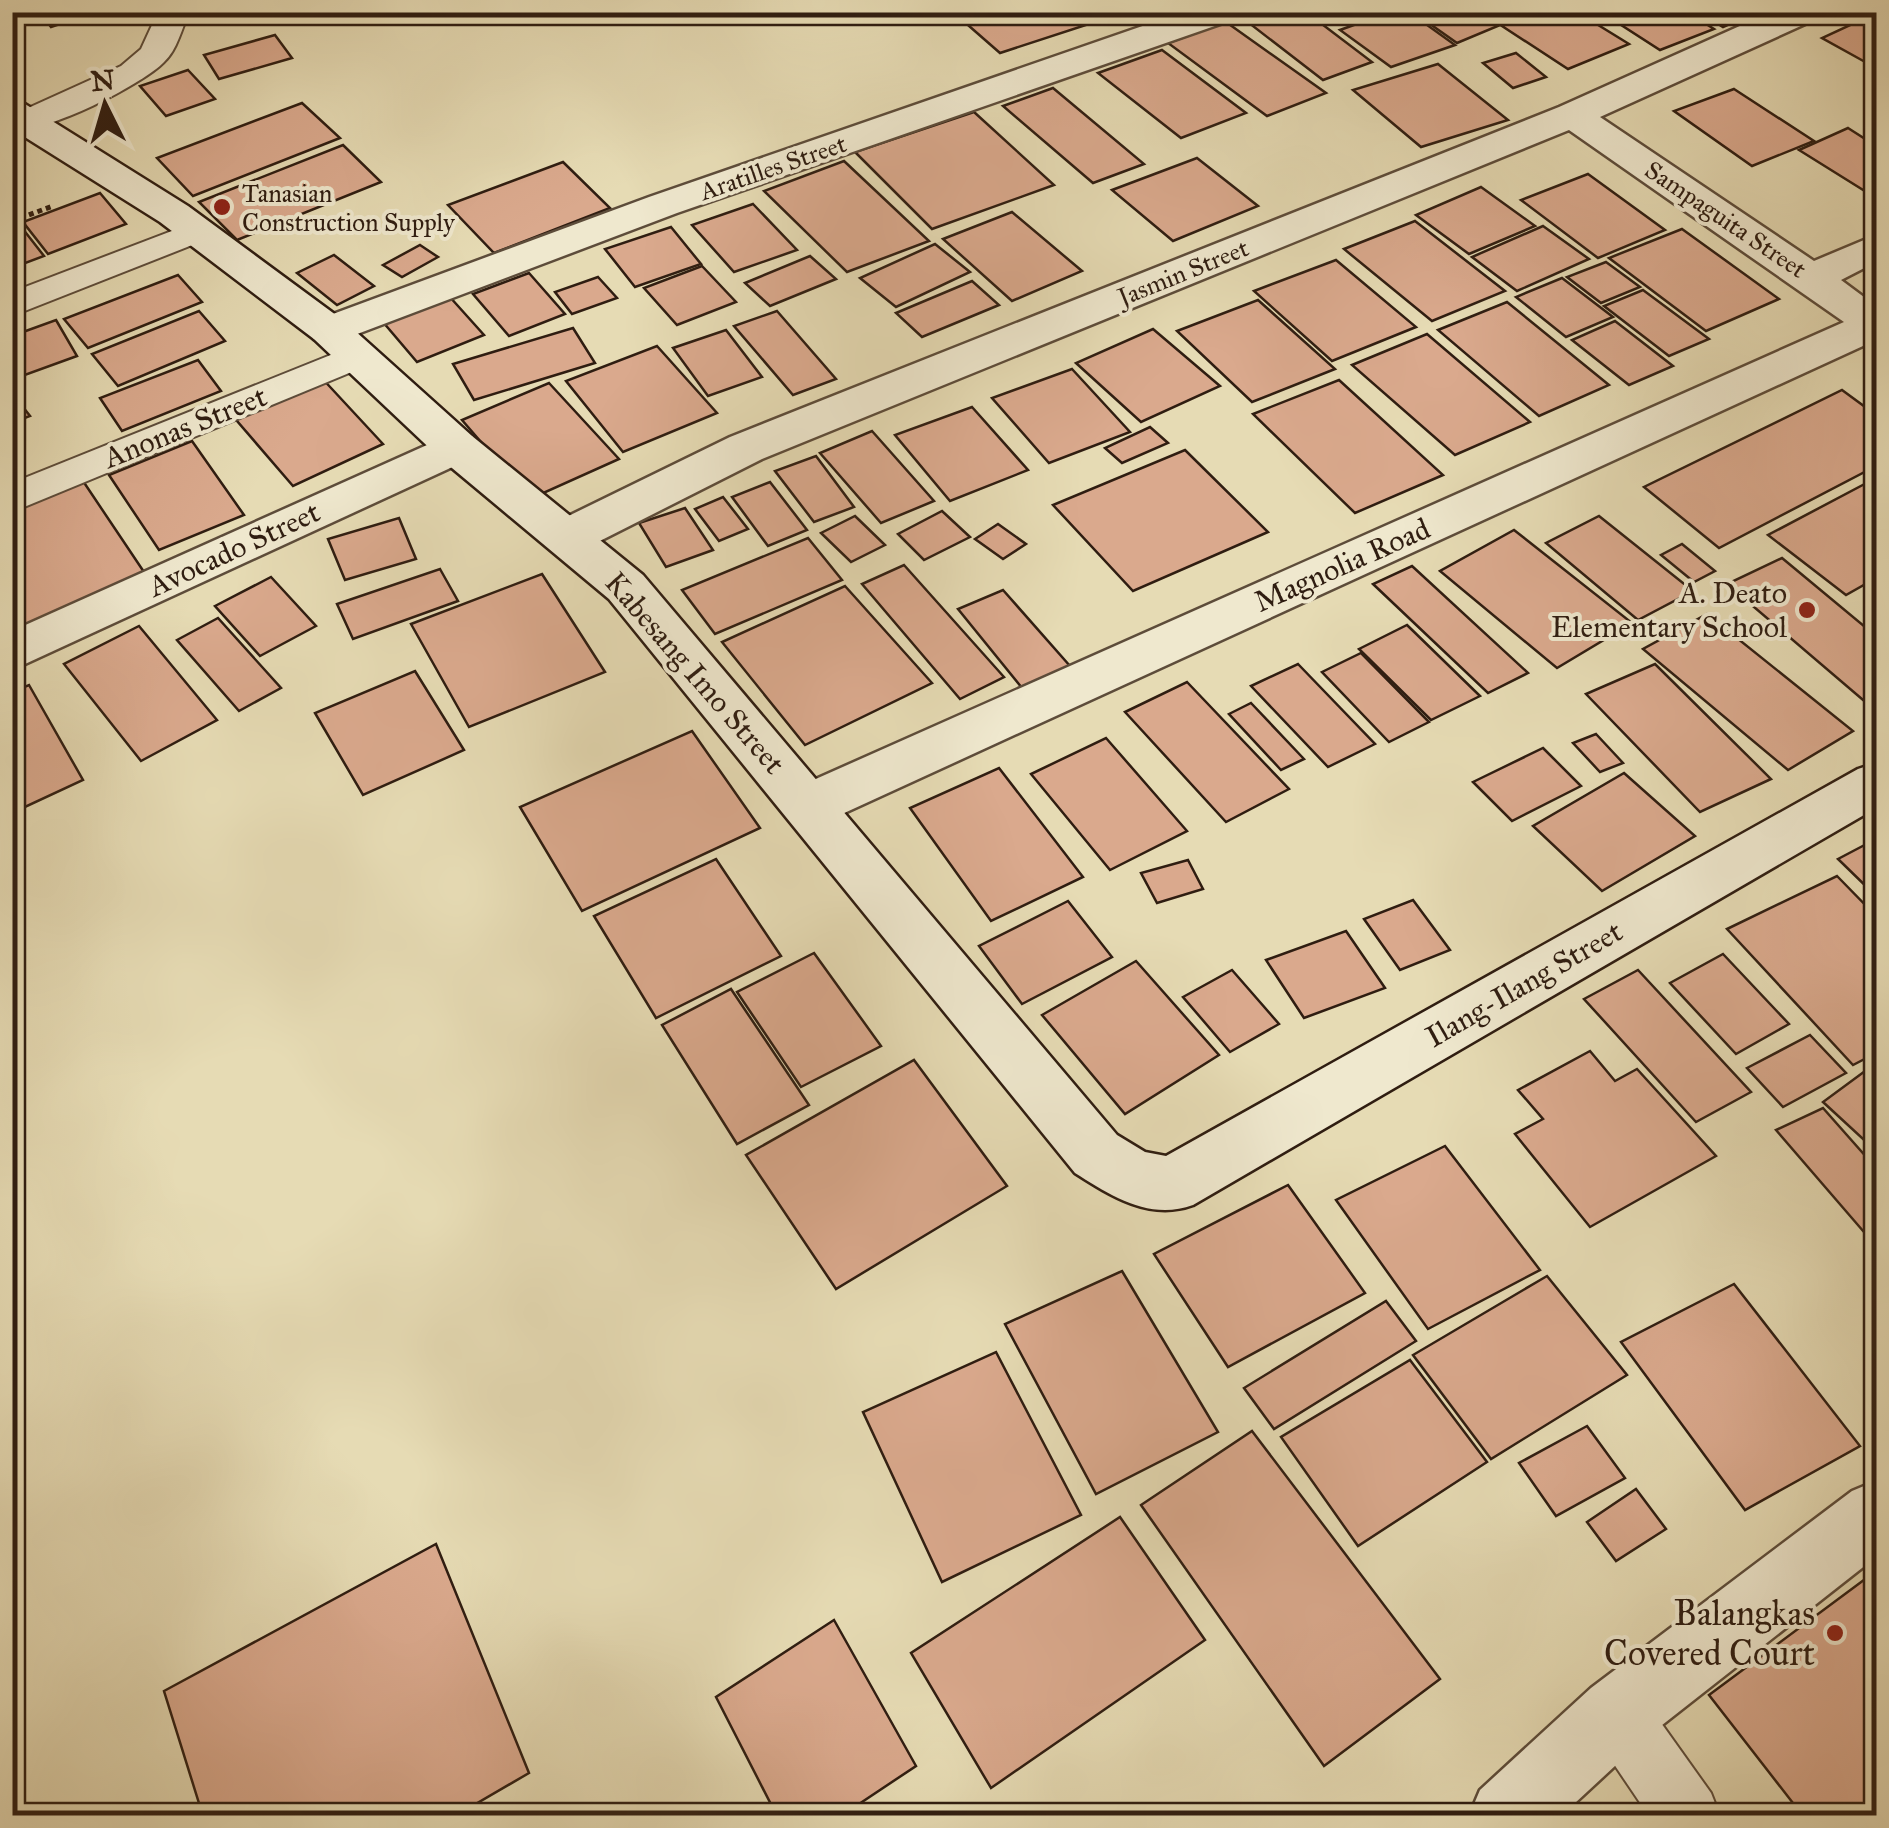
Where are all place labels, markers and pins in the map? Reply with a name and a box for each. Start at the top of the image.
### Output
place label: Tanasian Construction Supply [242,178,456,238]
marker: Tanasian Construction Supply [211,196,233,218]
place label: A. Deato Elementary School [1551,575,1788,645]
marker: A. Deato Elementary School [1796,599,1818,621]
place label: Balangkas Covered Court [1604,1592,1815,1675]
marker: Balangkas Covered Court [1824,1622,1846,1644]

